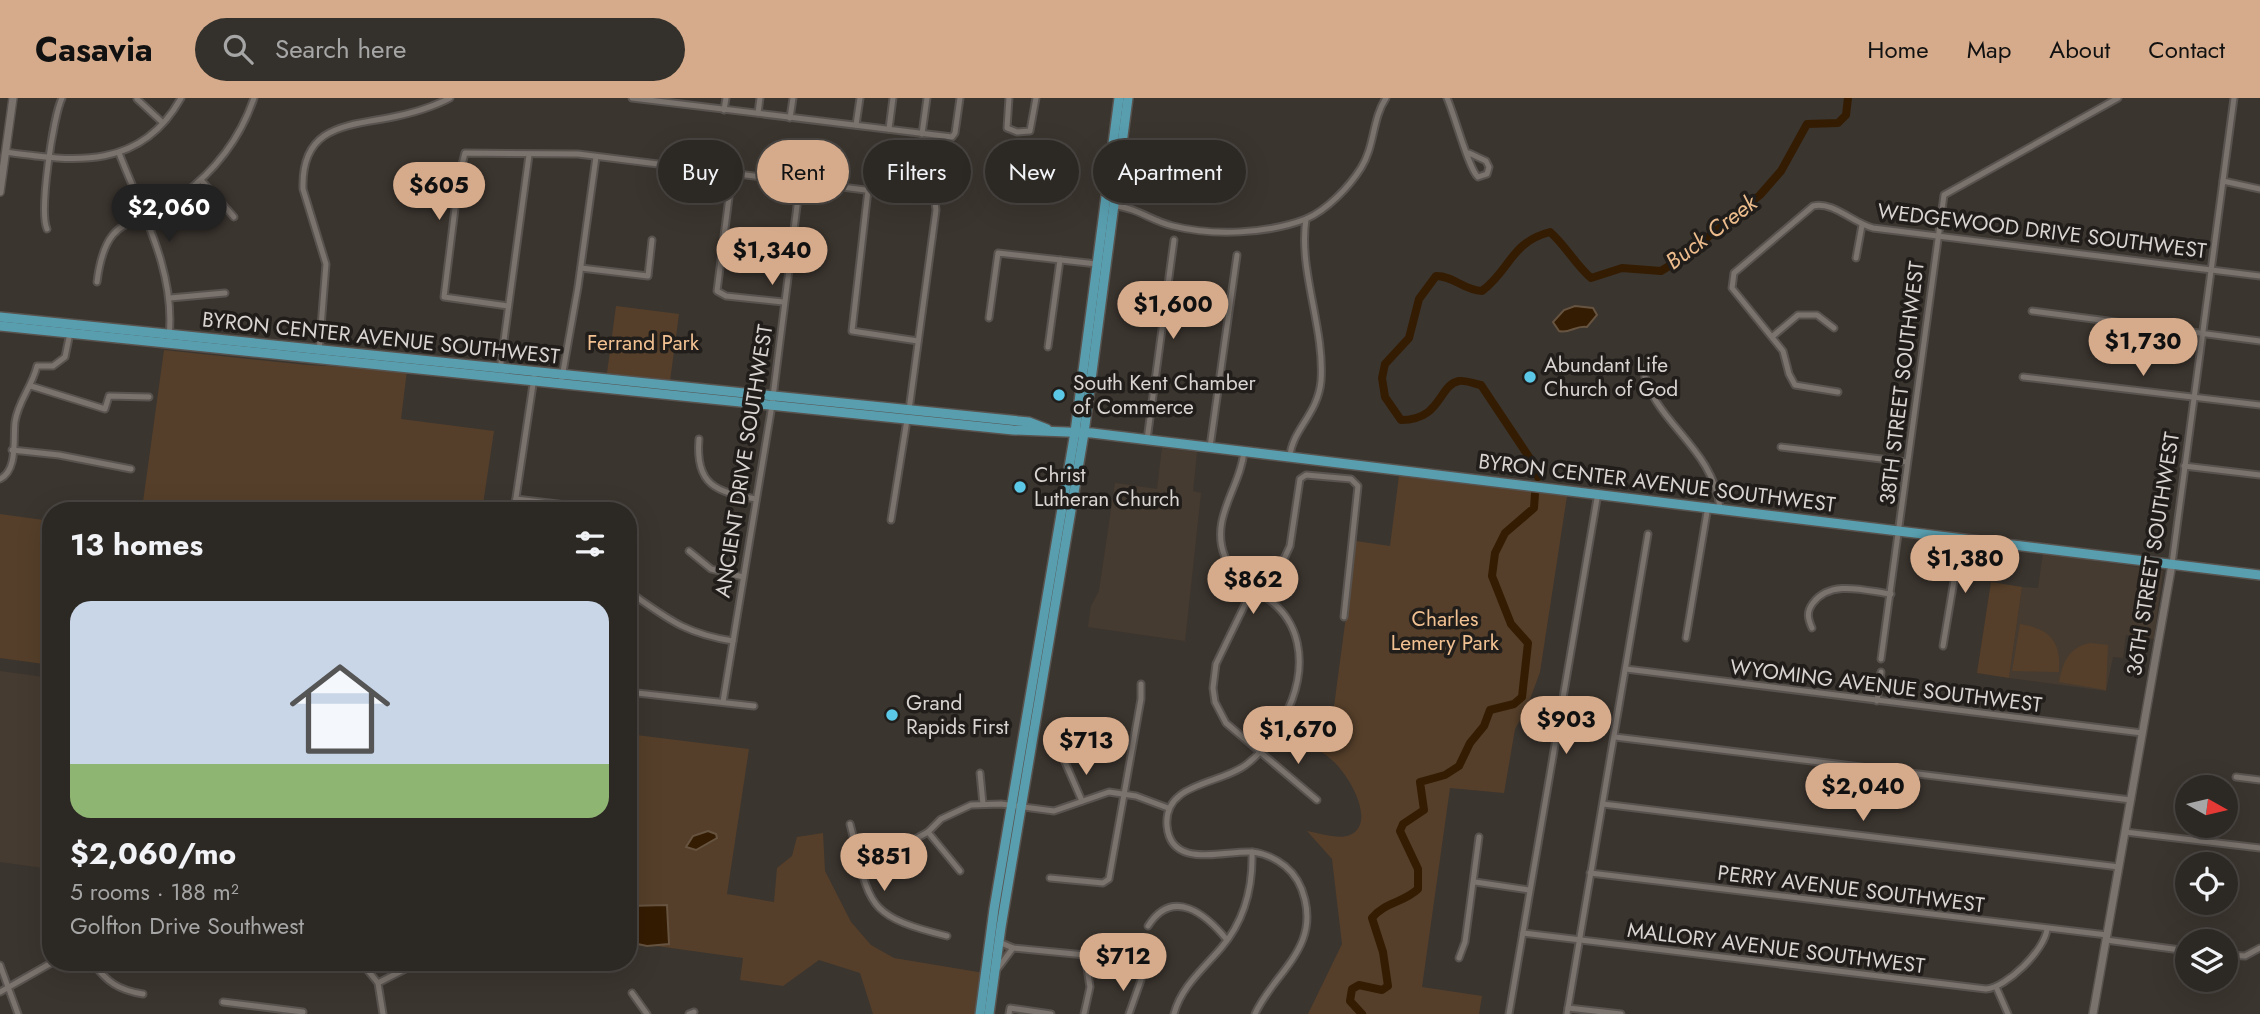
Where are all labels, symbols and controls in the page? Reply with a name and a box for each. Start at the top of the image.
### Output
search box [195,18,685,81]
text: Casavia [35,26,153,73]
icon: search [219,30,257,68]
text: Search here [275,30,406,68]
text: Home [1867,32,1929,67]
text: Map [1967,32,2011,67]
text: About [2049,32,2110,67]
text: Contact [2148,32,2225,67]
chip: Buy [658,140,743,203]
chip: Rent [757,140,849,203]
chip: Filters [863,140,971,203]
chip: New [985,140,1079,203]
chip: Apartment [1093,140,1246,203]
pin: $605 [398,162,480,222]
text: $605 [409,168,469,202]
pin: $2,060 [112,184,226,244]
water label: Buck Creek [1658,186,1765,278]
text: $2,060 [128,190,210,224]
street label: WEDGEWOOD DRIVE SOUTHWEST [1876,196,2208,266]
pin: $1,340 [715,228,829,287]
text: $1,340 [732,233,812,267]
street label: 38TH STREET SOUTHWEST [1872,259,1932,507]
pin: $1,600 [1116,282,1230,341]
text: $1,600 [1133,287,1213,321]
street label: BYRON CENTER AVENUE SOUTHWEST [201,304,562,372]
pin: $1,730 [2086,318,2200,378]
street label: ANCIENT DRIVE SOUTHWEST [708,322,780,600]
text: $1,730 [2105,324,2181,358]
park label: Ferrand Park [587,328,700,358]
place label: Abundant Life Church of God [1544,350,1678,404]
place label: South Kent Chamber of Commerce [1073,368,1256,422]
marker: Abundant Life Church of God [1522,369,1538,385]
marker: South Kent Chamber of Commerce [1051,387,1067,403]
street label: 36TH STREET SOUTHWEST [2119,430,2187,678]
street label: BYRON CENTER AVENUE SOUTHWEST [1477,446,1837,520]
place label: Christ Lutheran Church [1034,460,1180,514]
marker: Christ Lutheran Church [1012,479,1028,495]
text: 13 homes [70,523,203,566]
icon: filters [571,525,609,563]
pin: $1,380 [1908,536,2022,595]
text: $1,380 [1926,541,2004,575]
pin: $862 [1212,556,1294,616]
text: $862 [1223,562,1283,596]
park label: Charles Lemery Park [1391,604,1500,658]
icon: home [277,646,403,772]
street label: WYOMING AVENUE SOUTHWEST [1728,652,2044,720]
place label: Grand Rapids First [906,688,1009,742]
pin: $903 [1525,696,1607,756]
text: $903 [1536,702,1596,736]
pin: $1,670 [1241,706,1355,766]
marker: Grand Rapids First [884,707,900,723]
text: $1,670 [1259,712,1337,746]
pin: $713 [1045,718,1127,777]
text: $713 [1059,723,1113,757]
pin: $2,040 [1806,764,1920,823]
text: $2,040 [1821,769,1905,803]
north arrow [2175,775,2238,838]
map controls [2175,775,2238,992]
text: $2,060/mo [70,832,236,875]
pin: $851 [843,834,925,893]
text: $851 [856,839,912,873]
button: locate [2175,852,2238,915]
street label: PERRY AVENUE SOUTHWEST [1716,858,1986,920]
text: 5 rooms · 188 m² [70,875,239,909]
text: Golfton Drive Southwest [70,909,304,943]
street label: MALLORY AVENUE SOUTHWEST [1625,915,1927,981]
button: layers [2175,929,2238,992]
pin: $712 [1082,934,1164,993]
text: $712 [1096,939,1150,973]

